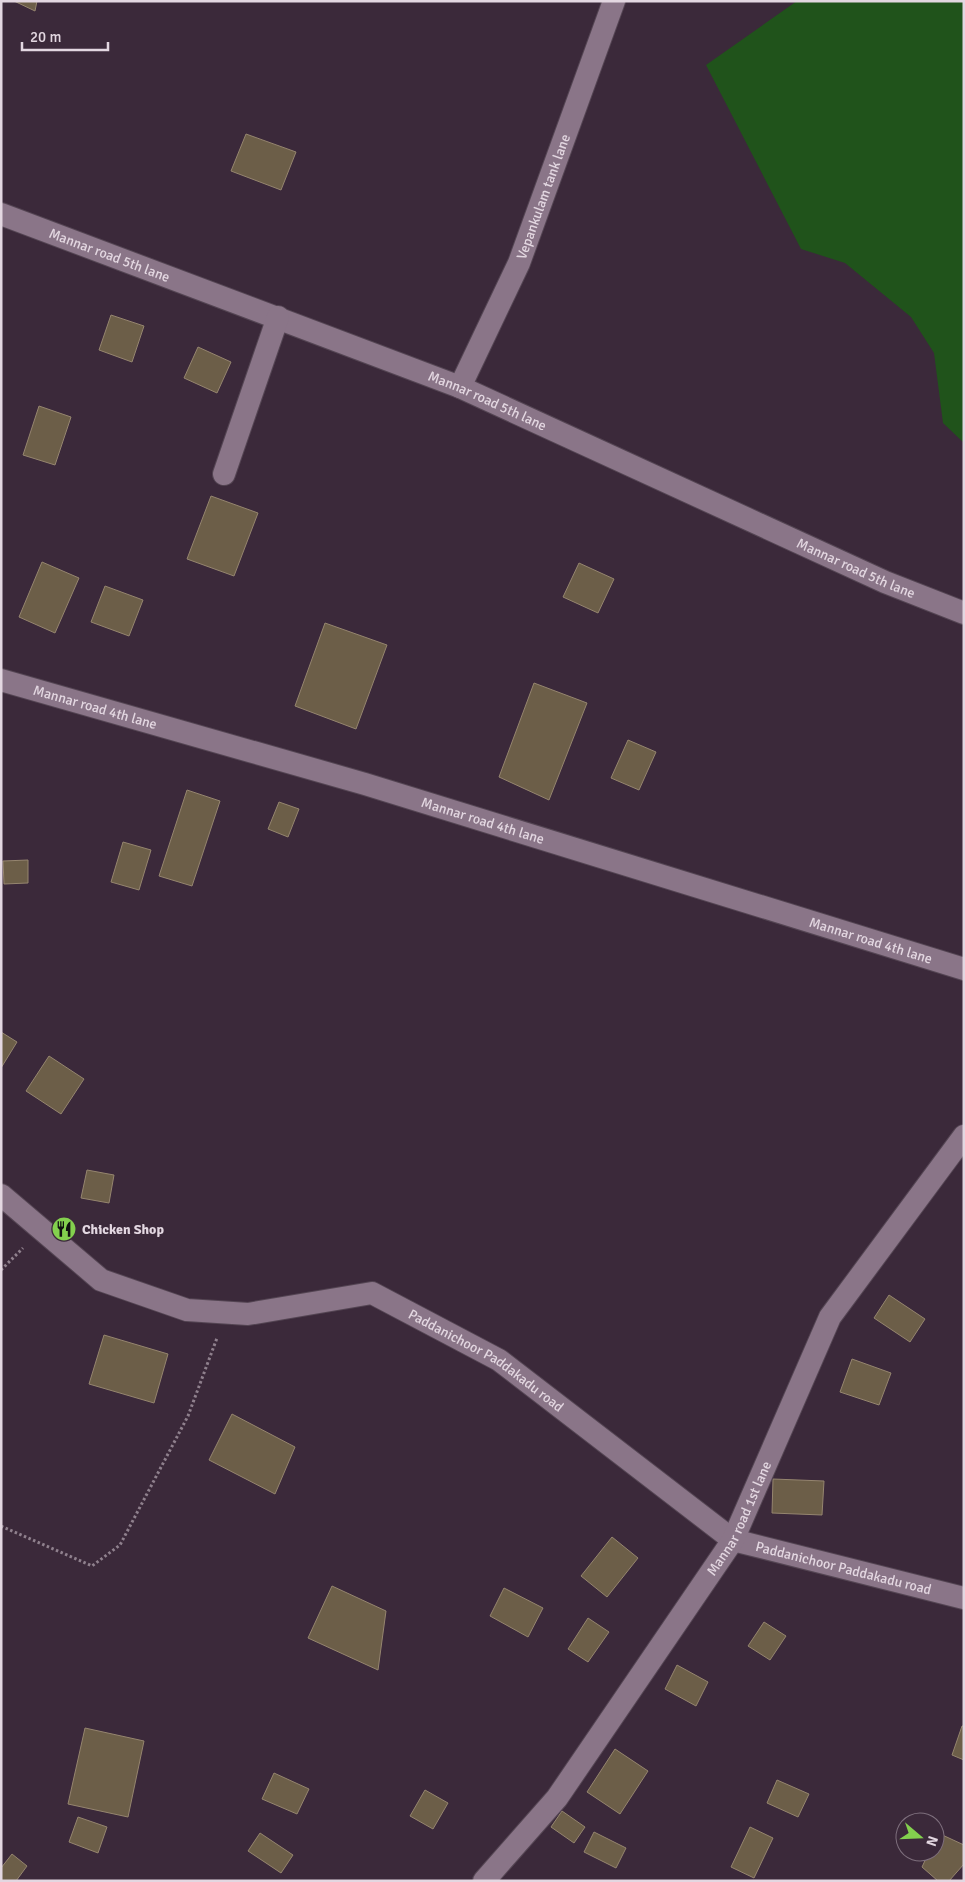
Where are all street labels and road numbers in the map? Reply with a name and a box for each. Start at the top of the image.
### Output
street label: Vepankulam tank lane [513,132,574,262]
street label: Mannar road 5th lane [47,225,172,286]
street label: Mannar road 5th lane [426,368,549,435]
street label: Mannar road 5th lane [794,535,918,602]
street label: Mannar road 4th lane [31,682,159,733]
street label: Mannar road 4th lane [419,794,546,848]
street label: Mannar road 4th lane [807,914,934,968]
street label: Paddanichoor Paddakadu road [405,1306,567,1416]
street label: Mannar road 1st lane [703,1459,775,1579]
street label: Paddanichoor Paddakadu road [754,1538,933,1598]

